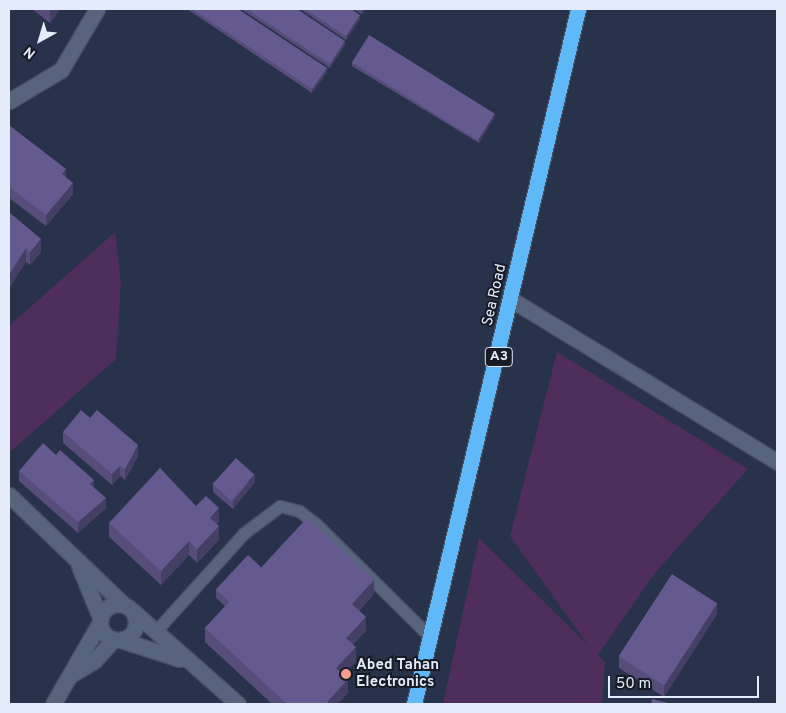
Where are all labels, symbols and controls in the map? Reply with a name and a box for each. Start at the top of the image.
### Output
north arrow [15,15,65,65]
text: N [21,42,40,62]
street label: Sea Road [479,262,511,328]
road number: A3 [484,346,514,368]
place label: Abed Tahan Electronics [356,656,439,691]
scale bar [611,666,762,698]
marker: Abed Tahan Electronics [340,668,352,680]
text: 50 m [616,675,651,694]

